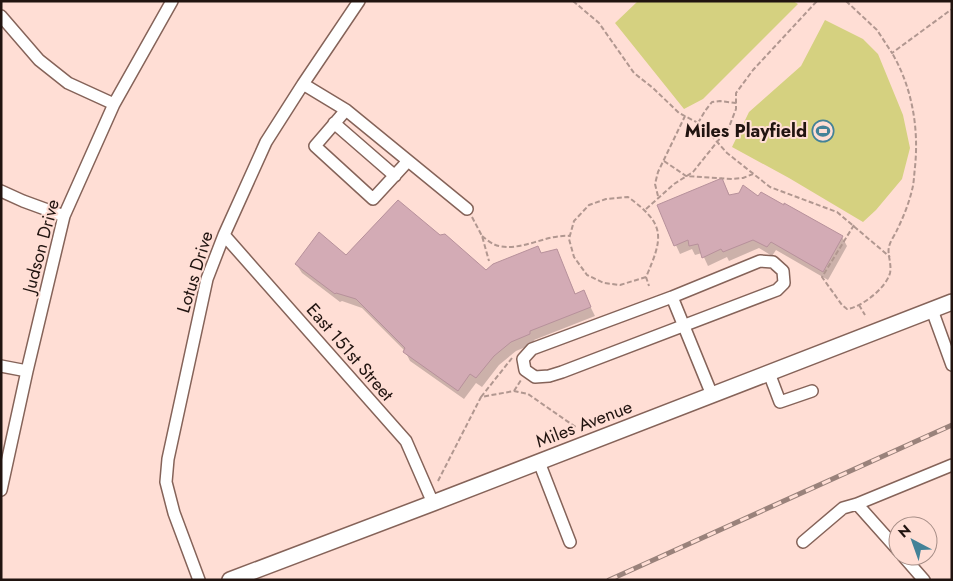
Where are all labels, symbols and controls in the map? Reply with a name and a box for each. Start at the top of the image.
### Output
place label: Miles Playfield [685,118,807,144]
sports icon: Miles Playfield [811,119,835,143]
street label: Judson Drive [16,196,66,298]
street label: Lotus Drive [170,228,220,316]
street label: East 151st Street [300,298,400,407]
street label: Miles Avenue [532,394,636,454]
north arrow [888,516,938,566]
text: N [894,520,915,542]

